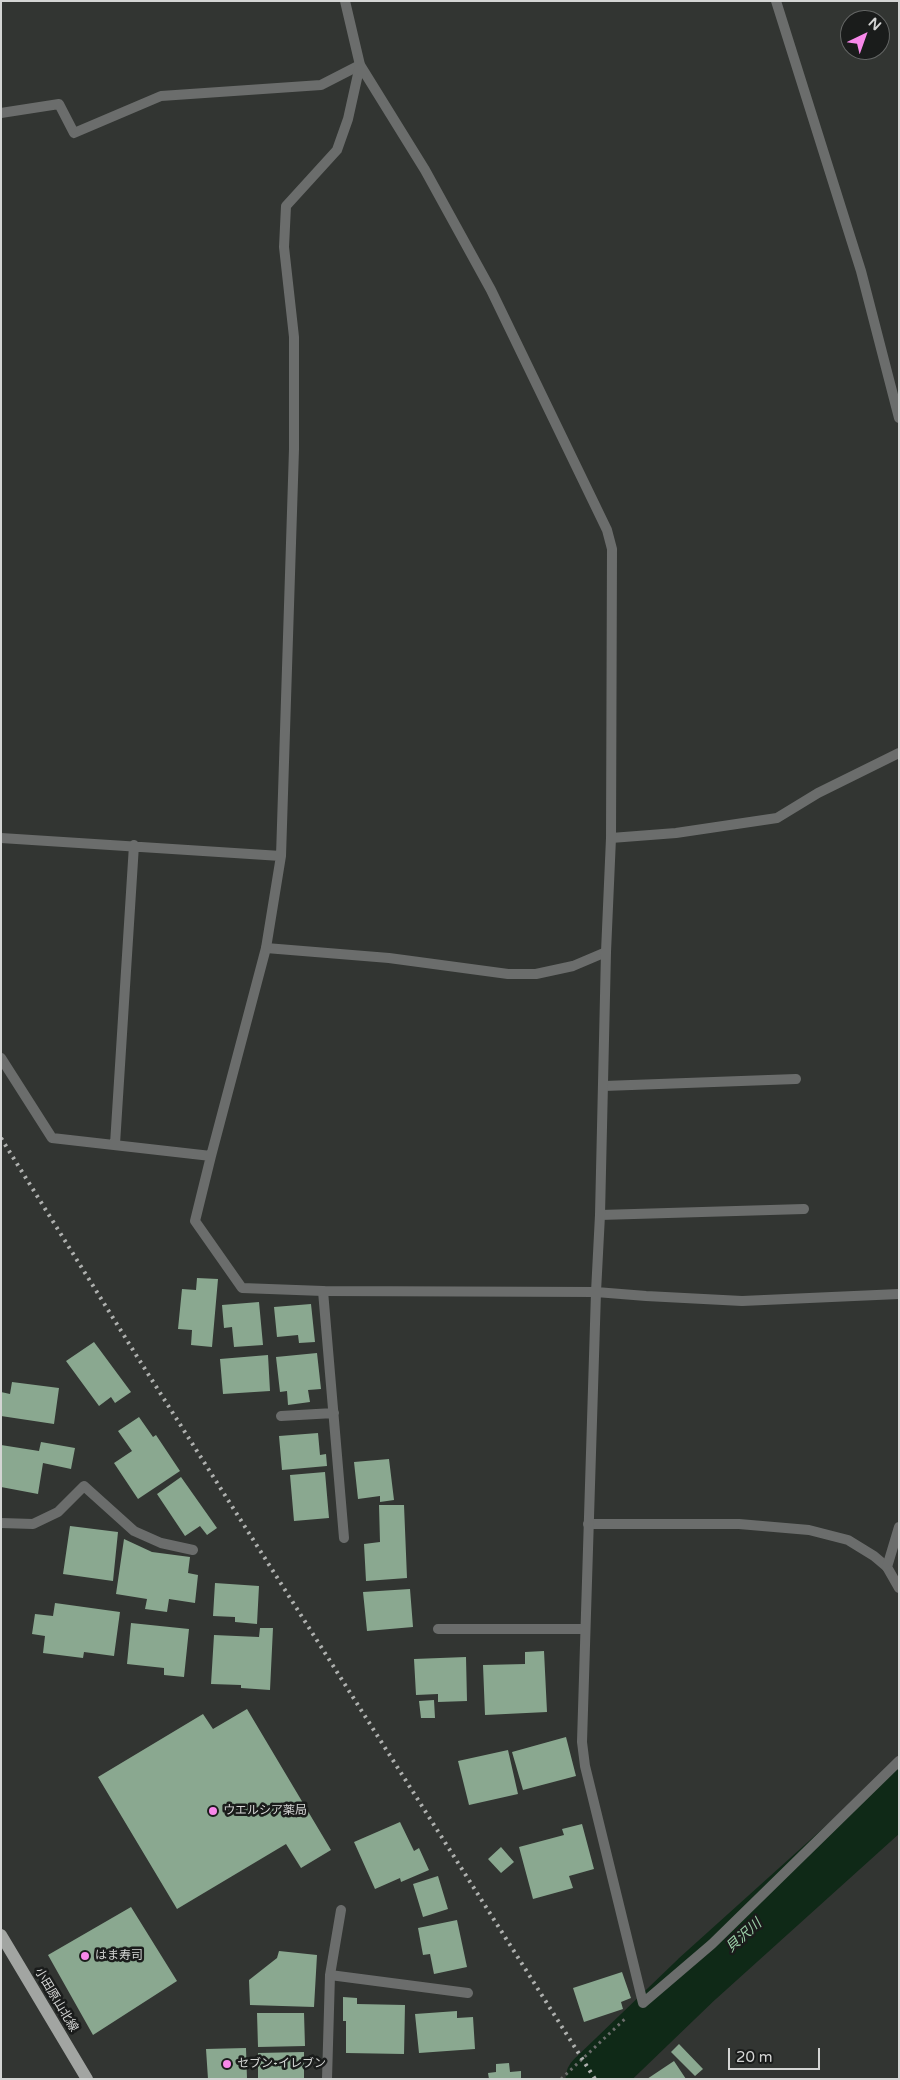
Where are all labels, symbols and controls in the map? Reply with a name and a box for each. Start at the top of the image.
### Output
north arrow [840,10,890,60]
text: N [865,14,885,34]
place label: ウエルシア薬局 [223,1804,307,1818]
marker: ウエルシア薬局 [207,1805,219,1817]
water label: 貝沢川 [723,1916,765,1956]
place label: はま寿司 [95,1949,143,1963]
marker: はま寿司 [79,1950,91,1962]
street label: 小田原山北線 [31,1965,81,2035]
scale bar [730,2038,822,2070]
text: 20 m [736,2048,773,2066]
place label: セブン-イレブン [237,2057,326,2071]
marker: セブン-イレブン [221,2058,233,2070]

